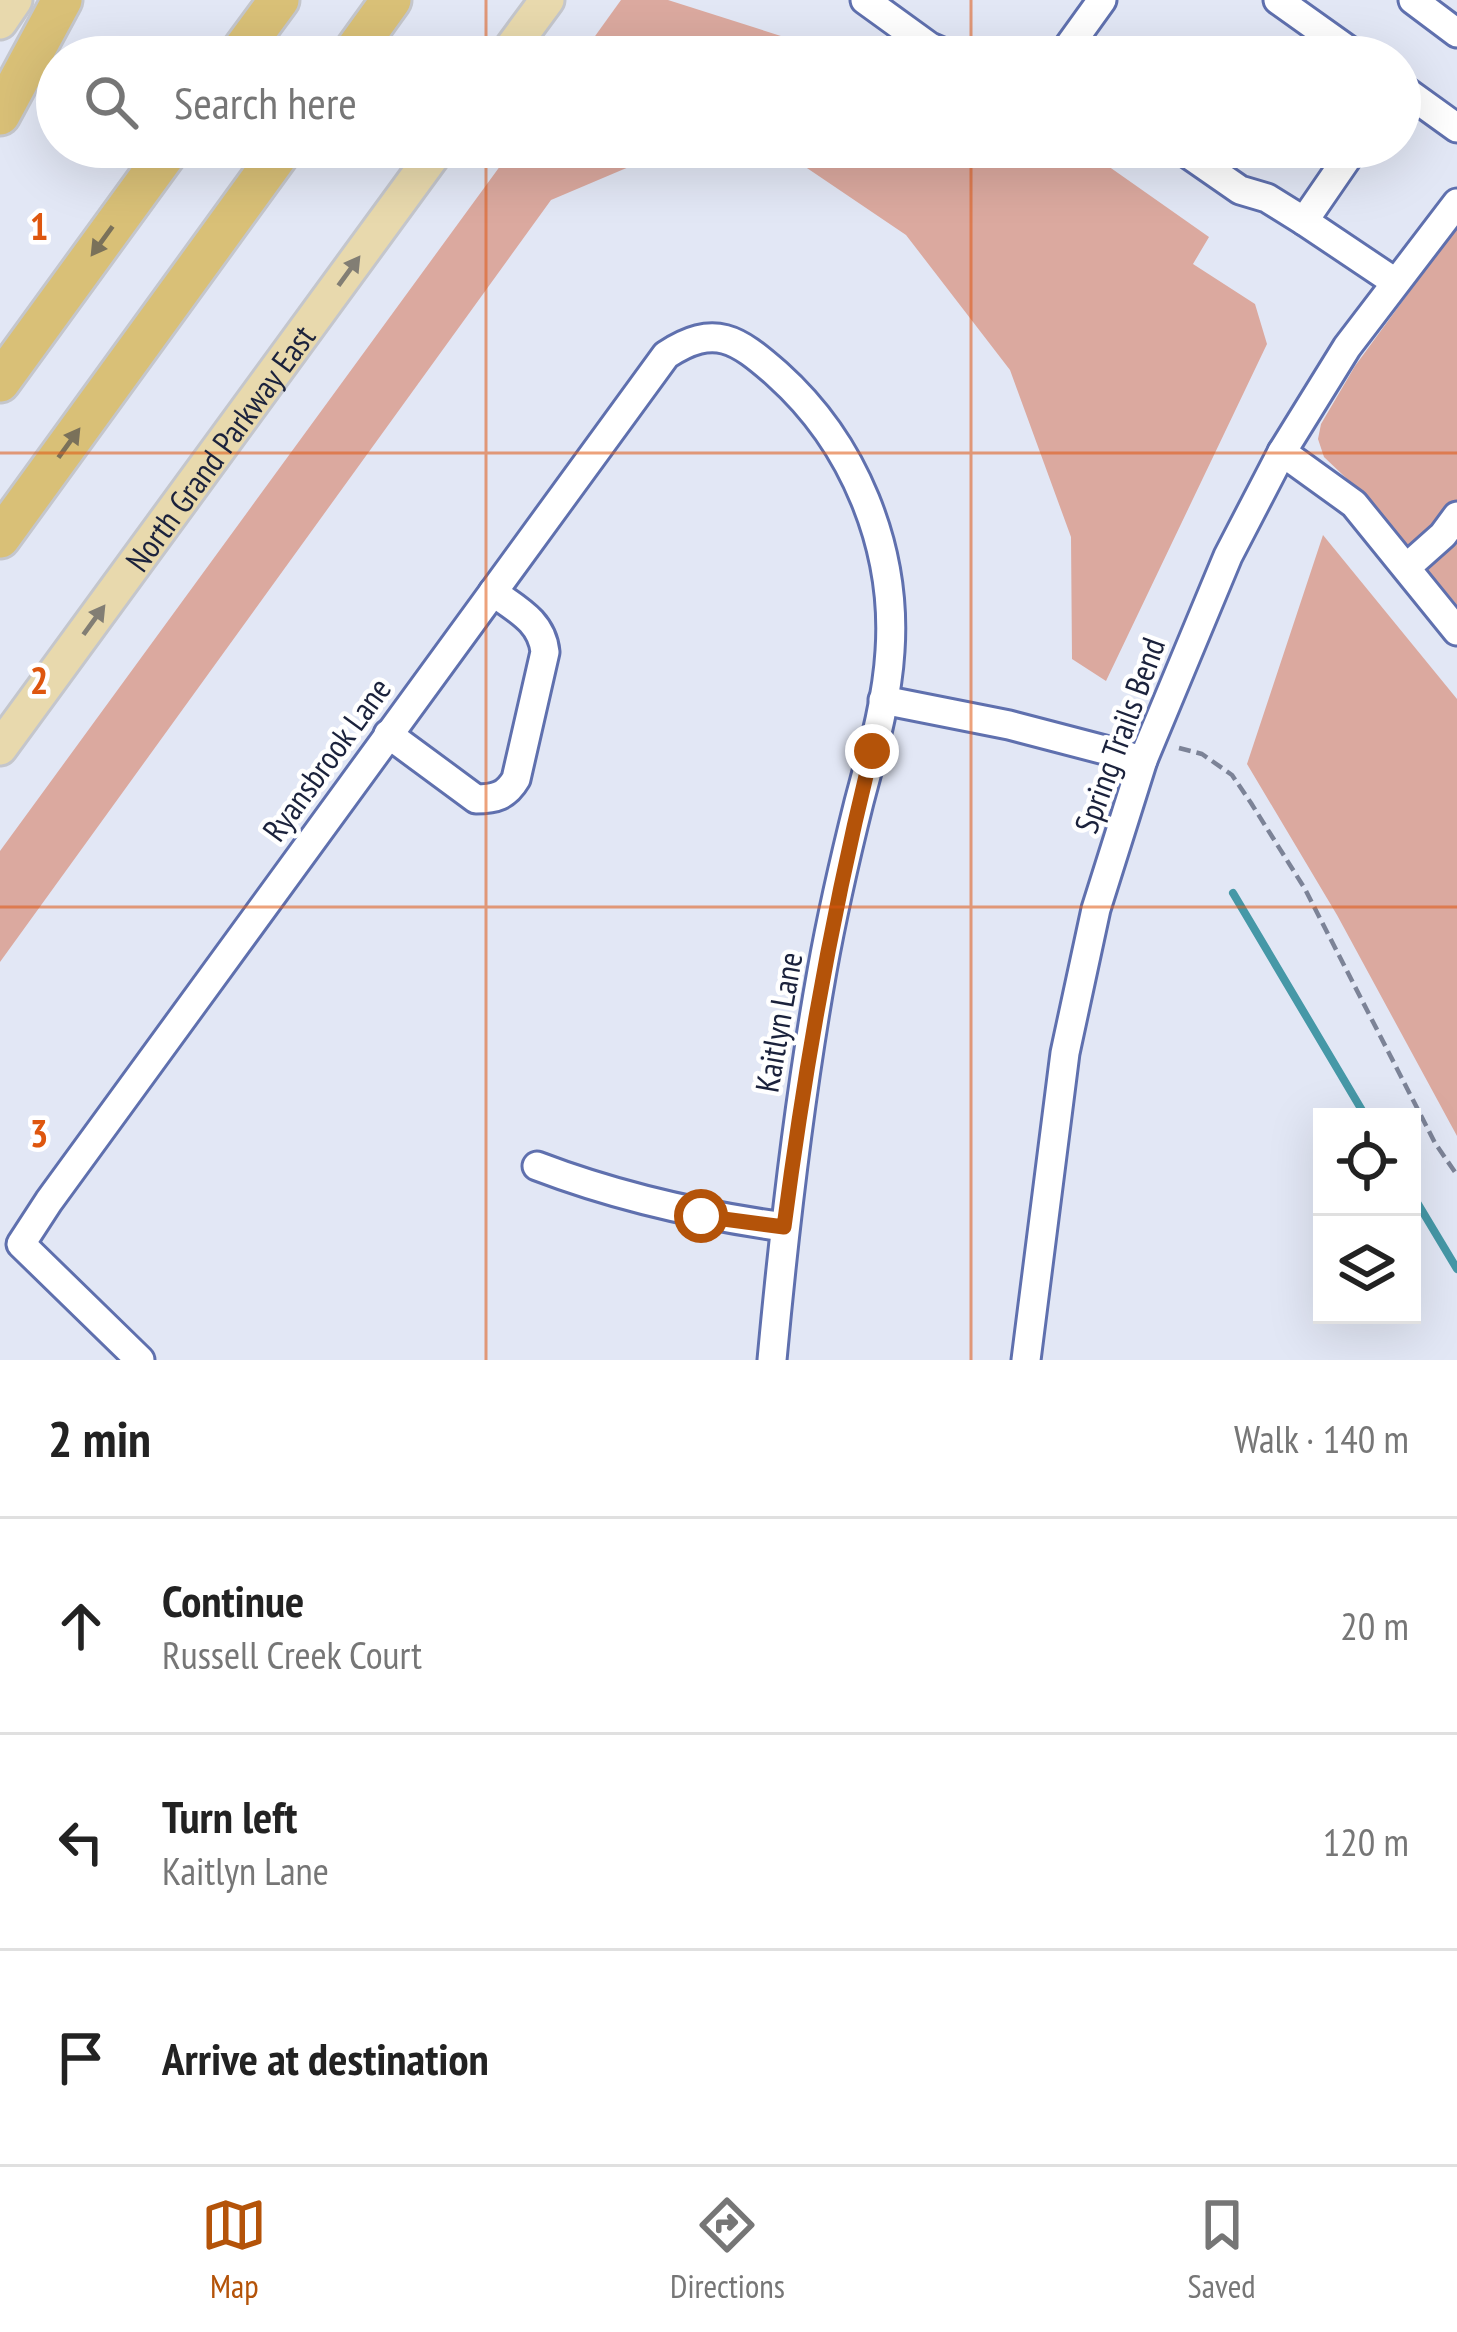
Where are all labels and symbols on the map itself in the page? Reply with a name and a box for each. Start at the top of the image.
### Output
text: 1 [30,200,48,251]
one-way arrow [91,226,115,257]
one-way arrow [336,255,360,287]
street label: North Grand Parkway East [115,316,324,579]
one-way arrow [56,427,80,459]
one-way arrow [81,604,105,635]
street label: Spring Trails Bend [1064,631,1174,839]
text: 2 [30,654,48,705]
street label: Ryansbrook Lane [252,669,400,849]
route end [845,724,899,778]
street label: Kaitlyn Lane [745,949,811,1095]
text: 3 [30,1107,48,1158]
route start [674,1189,728,1243]

